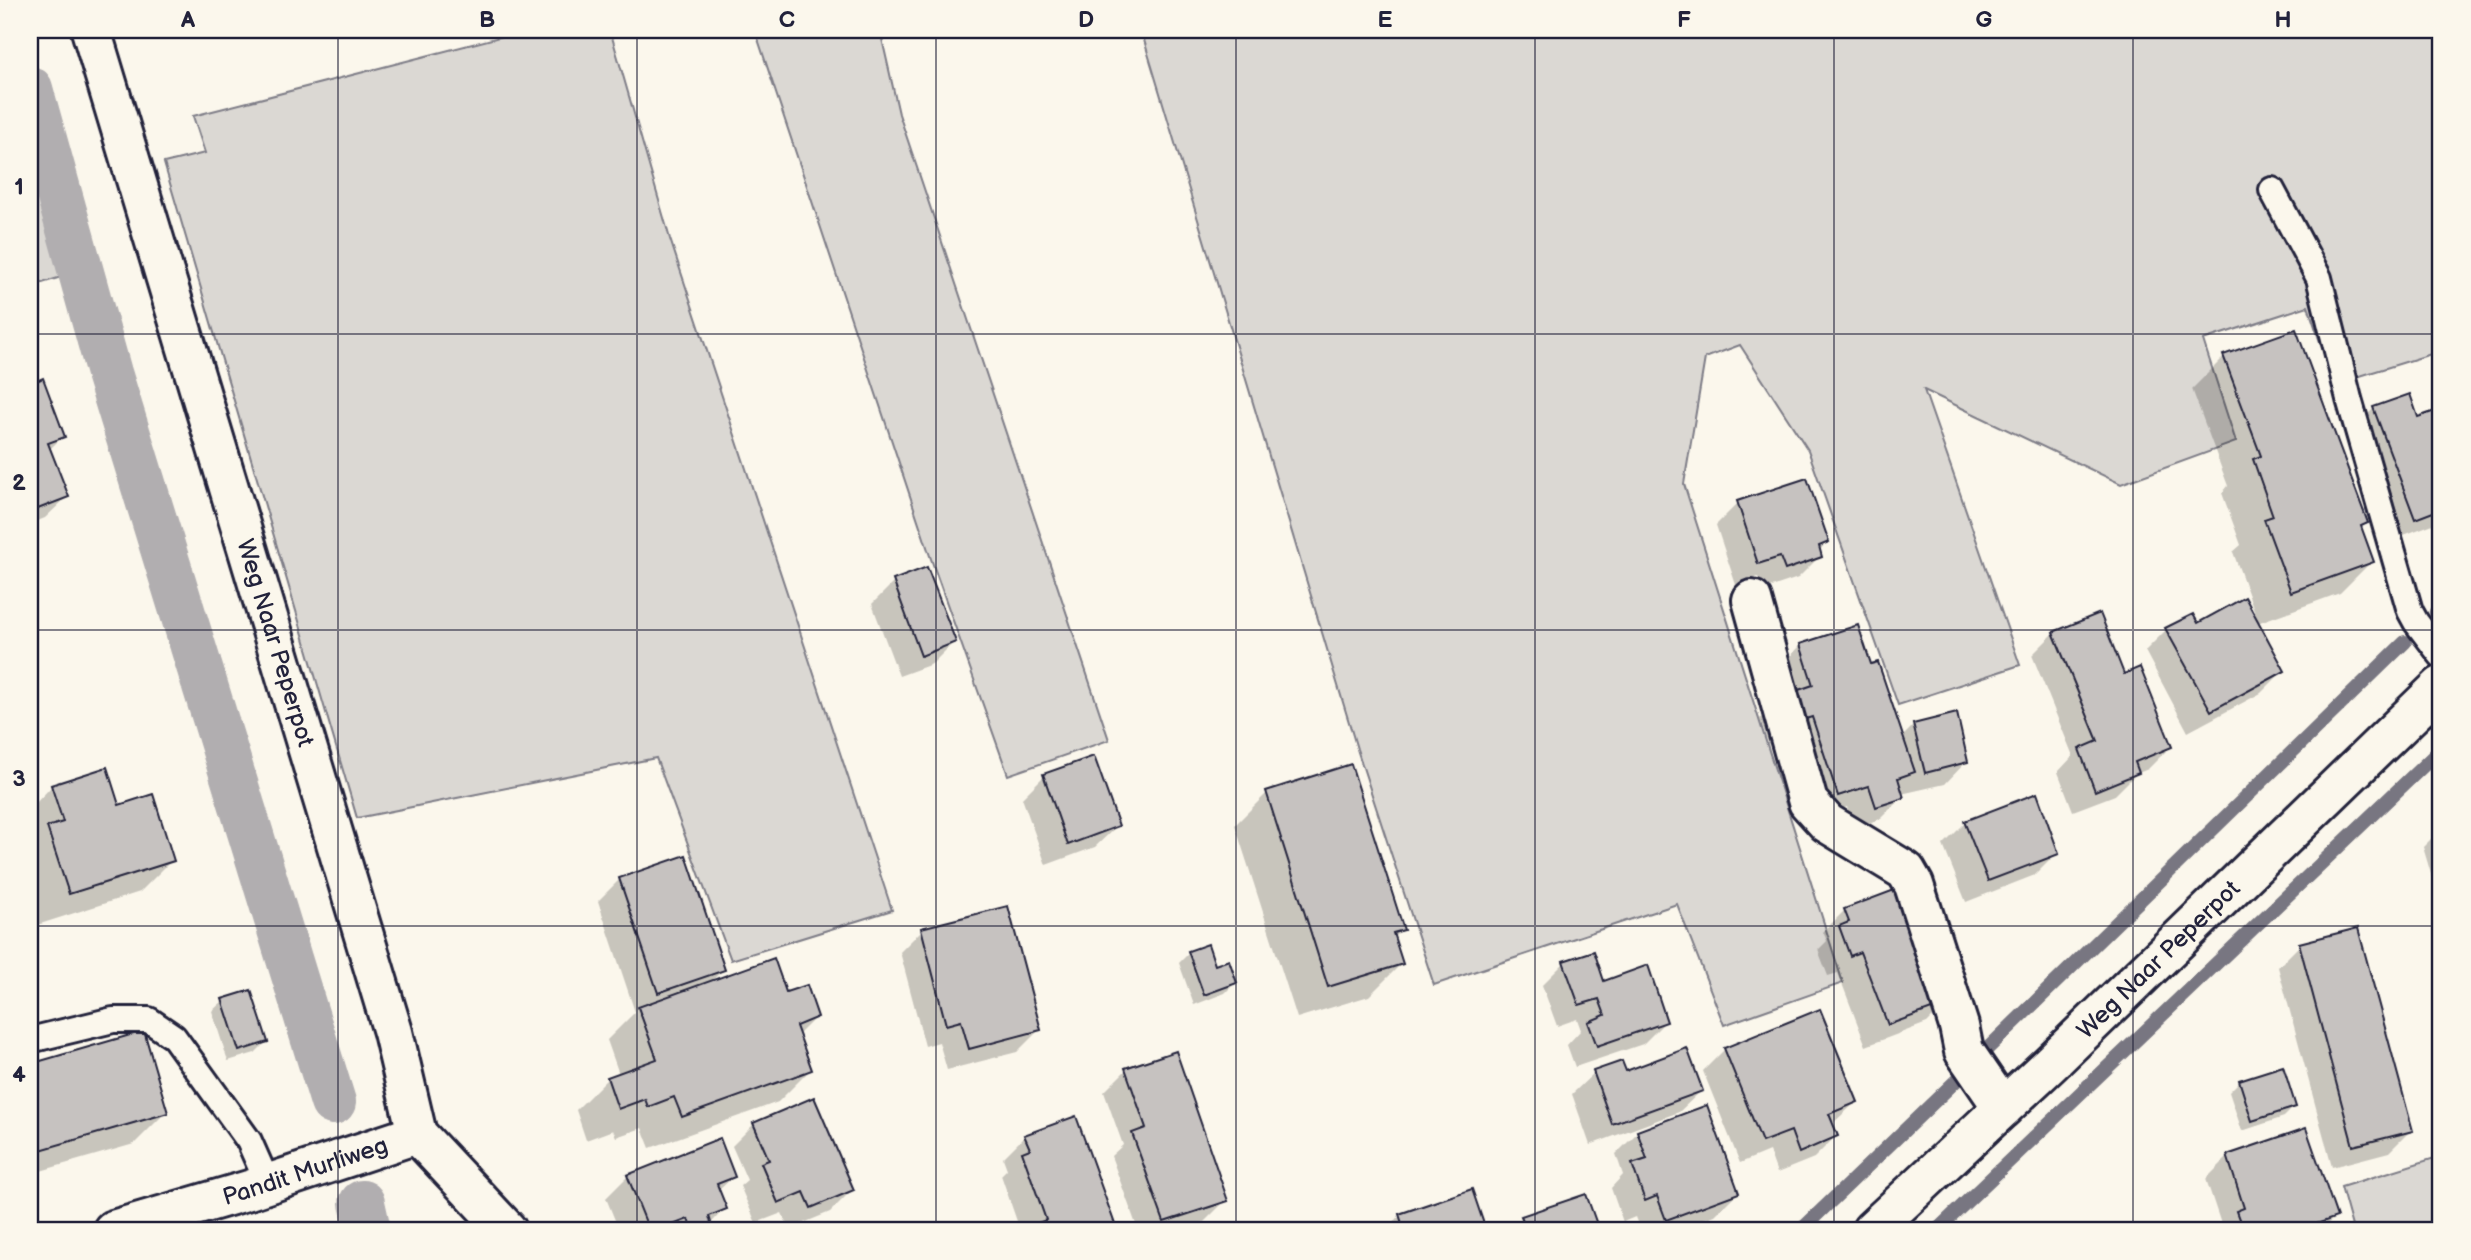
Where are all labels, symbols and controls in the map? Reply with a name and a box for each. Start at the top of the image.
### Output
text: A [180,6,196,34]
text: B [479,6,495,34]
text: C [779,6,795,34]
text: D [1078,6,1094,34]
text: E [1378,6,1393,34]
text: F [1677,6,1691,34]
text: G [1976,6,1993,34]
text: H [2274,6,2292,34]
text: 1 [14,173,24,201]
text: 2 [12,469,26,497]
street label: Weg Naar Peperpot [231,535,321,751]
text: 3 [12,765,26,793]
street label: Weg Naar Peperpot [2071,874,2246,1045]
text: 4 [12,1061,26,1089]
street label: Pandit Murliweg [219,1130,392,1212]

